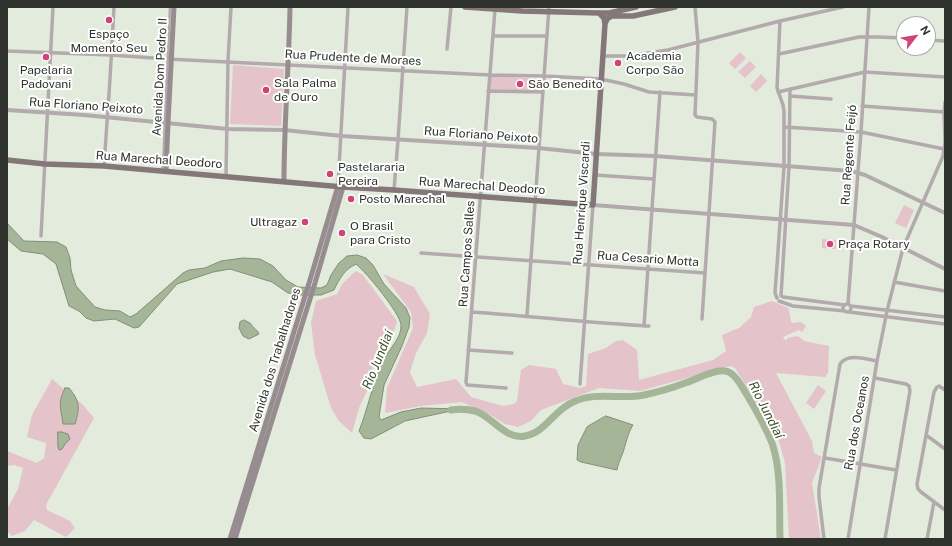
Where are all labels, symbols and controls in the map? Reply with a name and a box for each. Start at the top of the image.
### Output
marker: Espaço Momento Seu [104,15,114,25]
north arrow [896,16,936,56]
street label: Avenida Dom Pedro II [150,18,170,136]
text: N [918,24,933,37]
place label: Espaço Momento Seu [70,27,148,55]
street label: Rua Prudente de Moraes [284,47,422,69]
place label: Academia Corpo São [626,49,684,77]
marker: Papelaria Padovani [41,52,51,62]
marker: Academia Corpo São [613,58,623,68]
place label: Papelaria Padovani [20,63,72,91]
place label: Sala Palma de Ouro [274,76,336,104]
place label: São Benedito [528,77,602,91]
marker: São Benedito [515,79,525,89]
marker: Sala Palma de Ouro [261,85,271,95]
street label: Rua Floriano Peixoto [28,95,144,117]
street label: Rua Regente Feijó [838,104,860,206]
street label: Rua Floriano Peixoto [423,124,539,146]
street label: Rua Henrique Viscardi [570,141,594,265]
street label: Rua Marechal Deodoro [95,148,223,172]
place label: Pastelararia Pereira [338,160,405,188]
marker: Pastelararia Pereira [325,169,335,179]
street label: Rua Marechal Deodoro [418,174,546,198]
place label: Posto Marechal [359,192,446,206]
marker: Posto Marechal [346,194,356,204]
street label: Rua Campos Salles [456,200,478,308]
place label: Ultragaz [250,215,297,229]
marker: Ultragaz [300,217,310,227]
place label: O Brasil para Cristo [350,219,411,247]
marker: O Brasil para Cristo [337,228,347,238]
place label: Praça Rotary [838,237,910,251]
marker: Praça Rotary [825,239,835,249]
street label: Rua Cesario Motta [597,248,699,270]
street label: Avenida dos Trabalhadores [246,286,304,434]
water label: Rio Jundiaí [359,328,397,392]
street label: Rua dos Oceanos [842,375,872,471]
water label: Rio Jundiaí [745,379,787,441]

